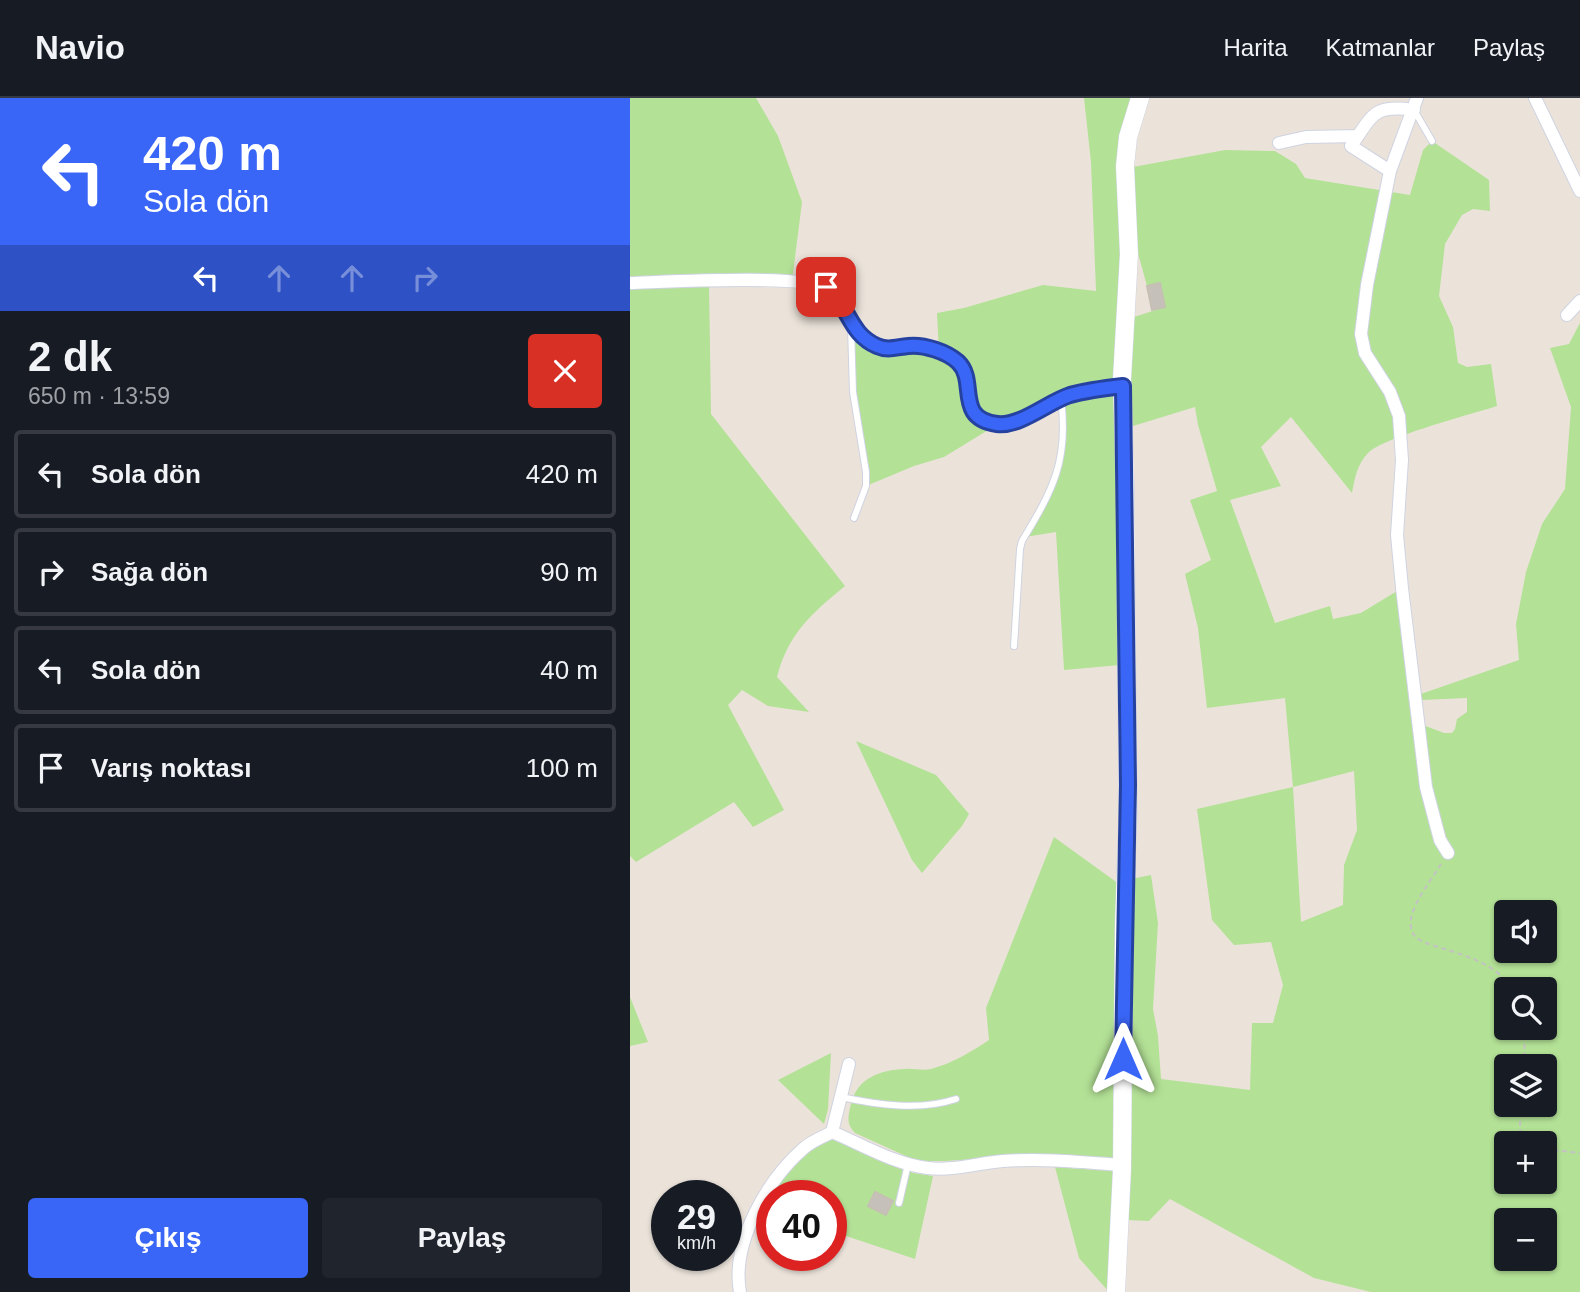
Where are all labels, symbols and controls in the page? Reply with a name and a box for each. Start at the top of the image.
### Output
text: Navio [35,29,125,66]
text: Harita [1224,34,1288,61]
text: Katmanlar [1326,34,1435,61]
text: Paylaş [1473,34,1545,61]
icon: left [28,126,119,217]
text: 420 m [143,126,282,180]
text: Sola dön [143,183,269,219]
pin [796,257,856,317]
icon: left [187,259,225,297]
icon: ahead [260,259,298,297]
icon: ahead [333,259,371,297]
icon: right [406,259,444,297]
icon: arrive [807,268,845,306]
text: 2 dk [28,333,112,380]
button: close [528,334,602,408]
text: 650 m · 13:59 [28,383,170,409]
icon: left [32,455,70,493]
text: Sola dön [91,459,201,489]
text: 420 m [526,459,598,489]
icon: right [32,553,70,591]
text: Sağa dön [91,557,208,587]
text: 90 m [540,557,598,587]
icon: left [32,651,70,689]
text: Sola dön [91,655,201,685]
text: 40 m [540,655,598,685]
icon: arrive [32,749,70,787]
text: Varış noktası [91,753,251,783]
text: 100 m [526,753,598,783]
map controls [1494,900,1557,1271]
button: sound [1494,900,1557,963]
button: search [1494,977,1557,1040]
position arrow [1086,1022,1160,1096]
button: layers [1494,1054,1557,1117]
button: + [1494,1131,1557,1194]
speed limit sign: 40 [756,1180,847,1271]
text: 29 [677,1197,716,1236]
button: Çıkış [28,1198,308,1278]
button: Paylaş [322,1198,602,1278]
button: − [1494,1208,1557,1271]
text: km/h [677,1233,716,1253]

